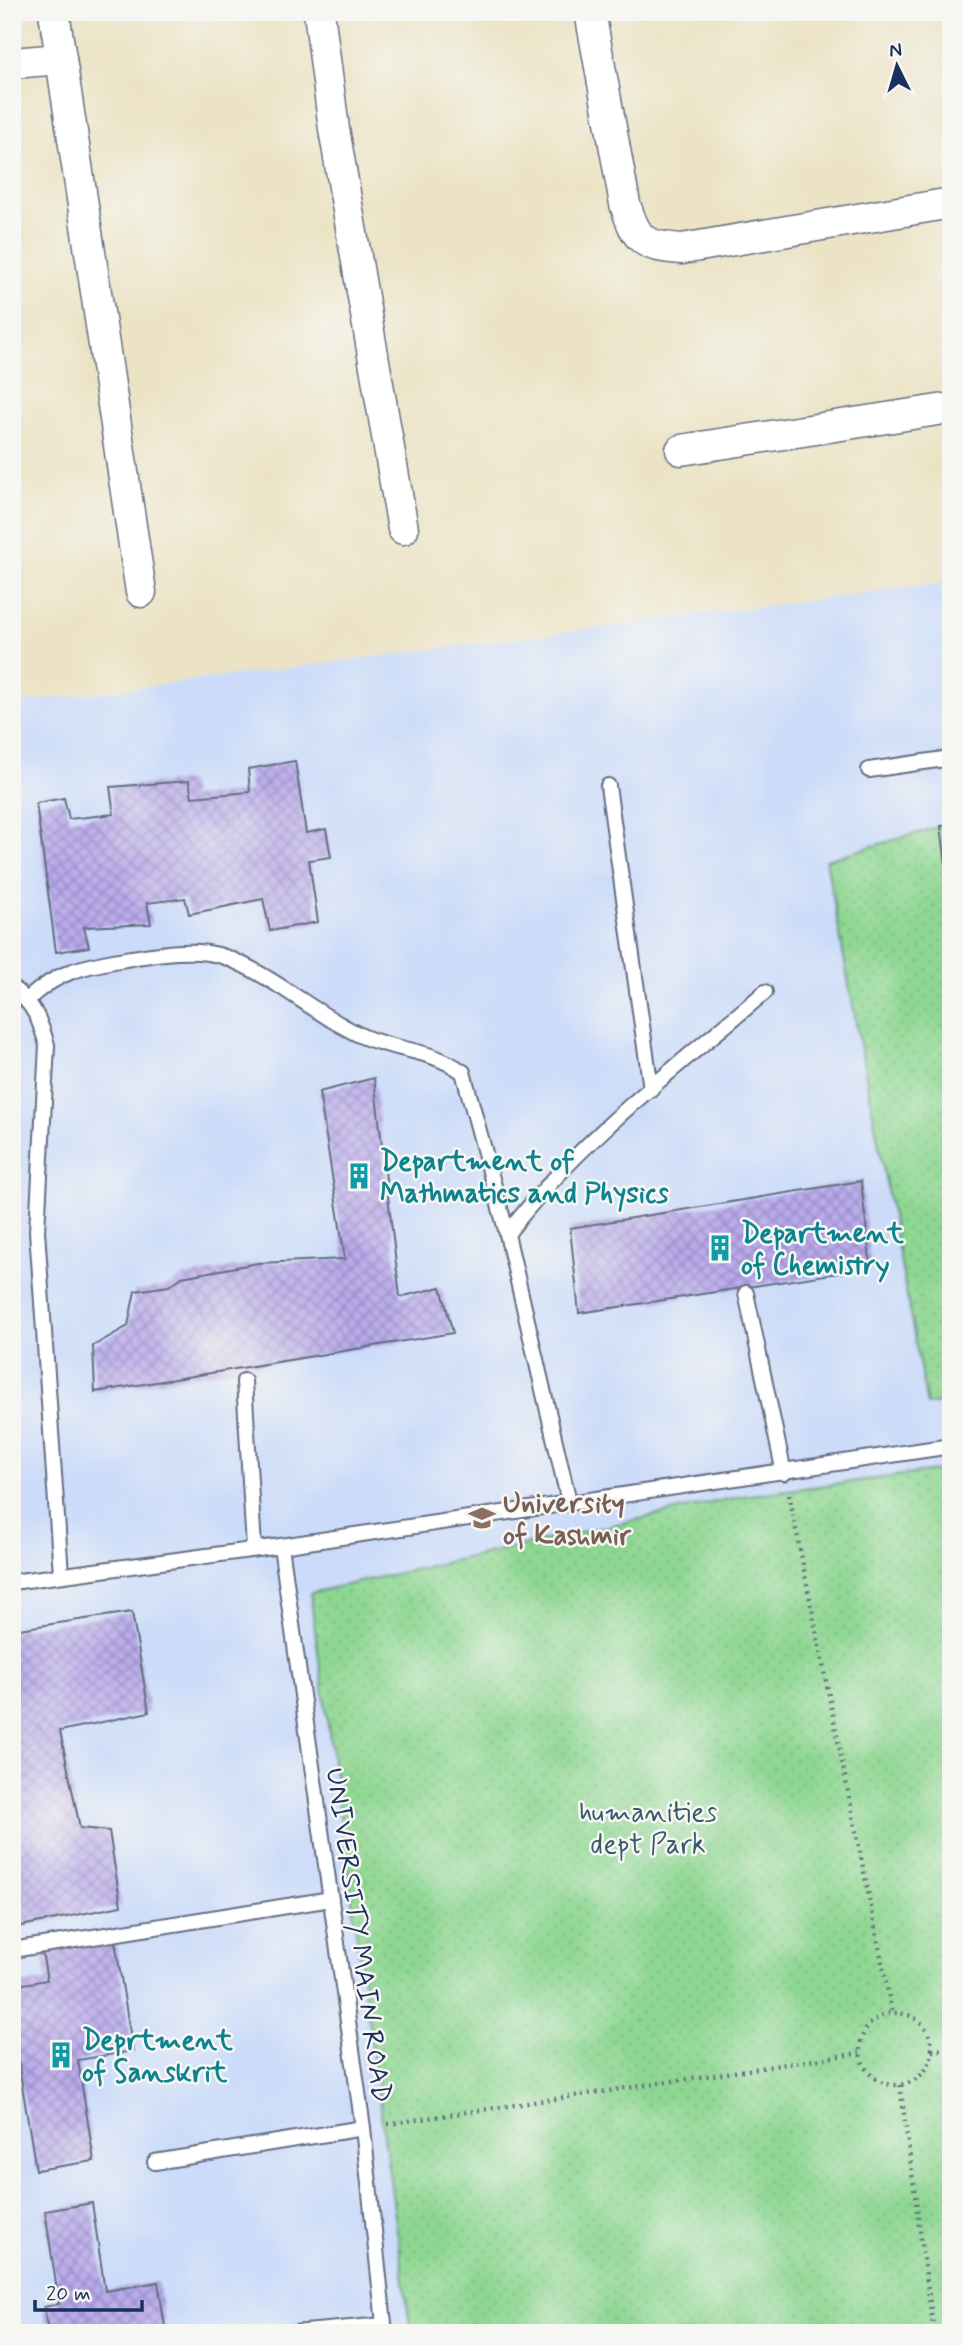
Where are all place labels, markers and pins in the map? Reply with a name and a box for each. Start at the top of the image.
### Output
place label: Department of Mathmatics and Physics [380,1144,669,1213]
building icon: Department of Mathmatics and Physics [344,1161,374,1191]
place label: Department of Chemistry [741,1216,904,1285]
building icon: Department of Chemistry [705,1233,735,1263]
place label: University of Kashmir [503,1486,632,1555]
school or university icon: University of Kashmir [467,1503,497,1533]
place label: Deprtment of Sanskrit [82,2023,233,2092]
building icon: Deprtment of Sanskrit [46,2040,76,2070]

